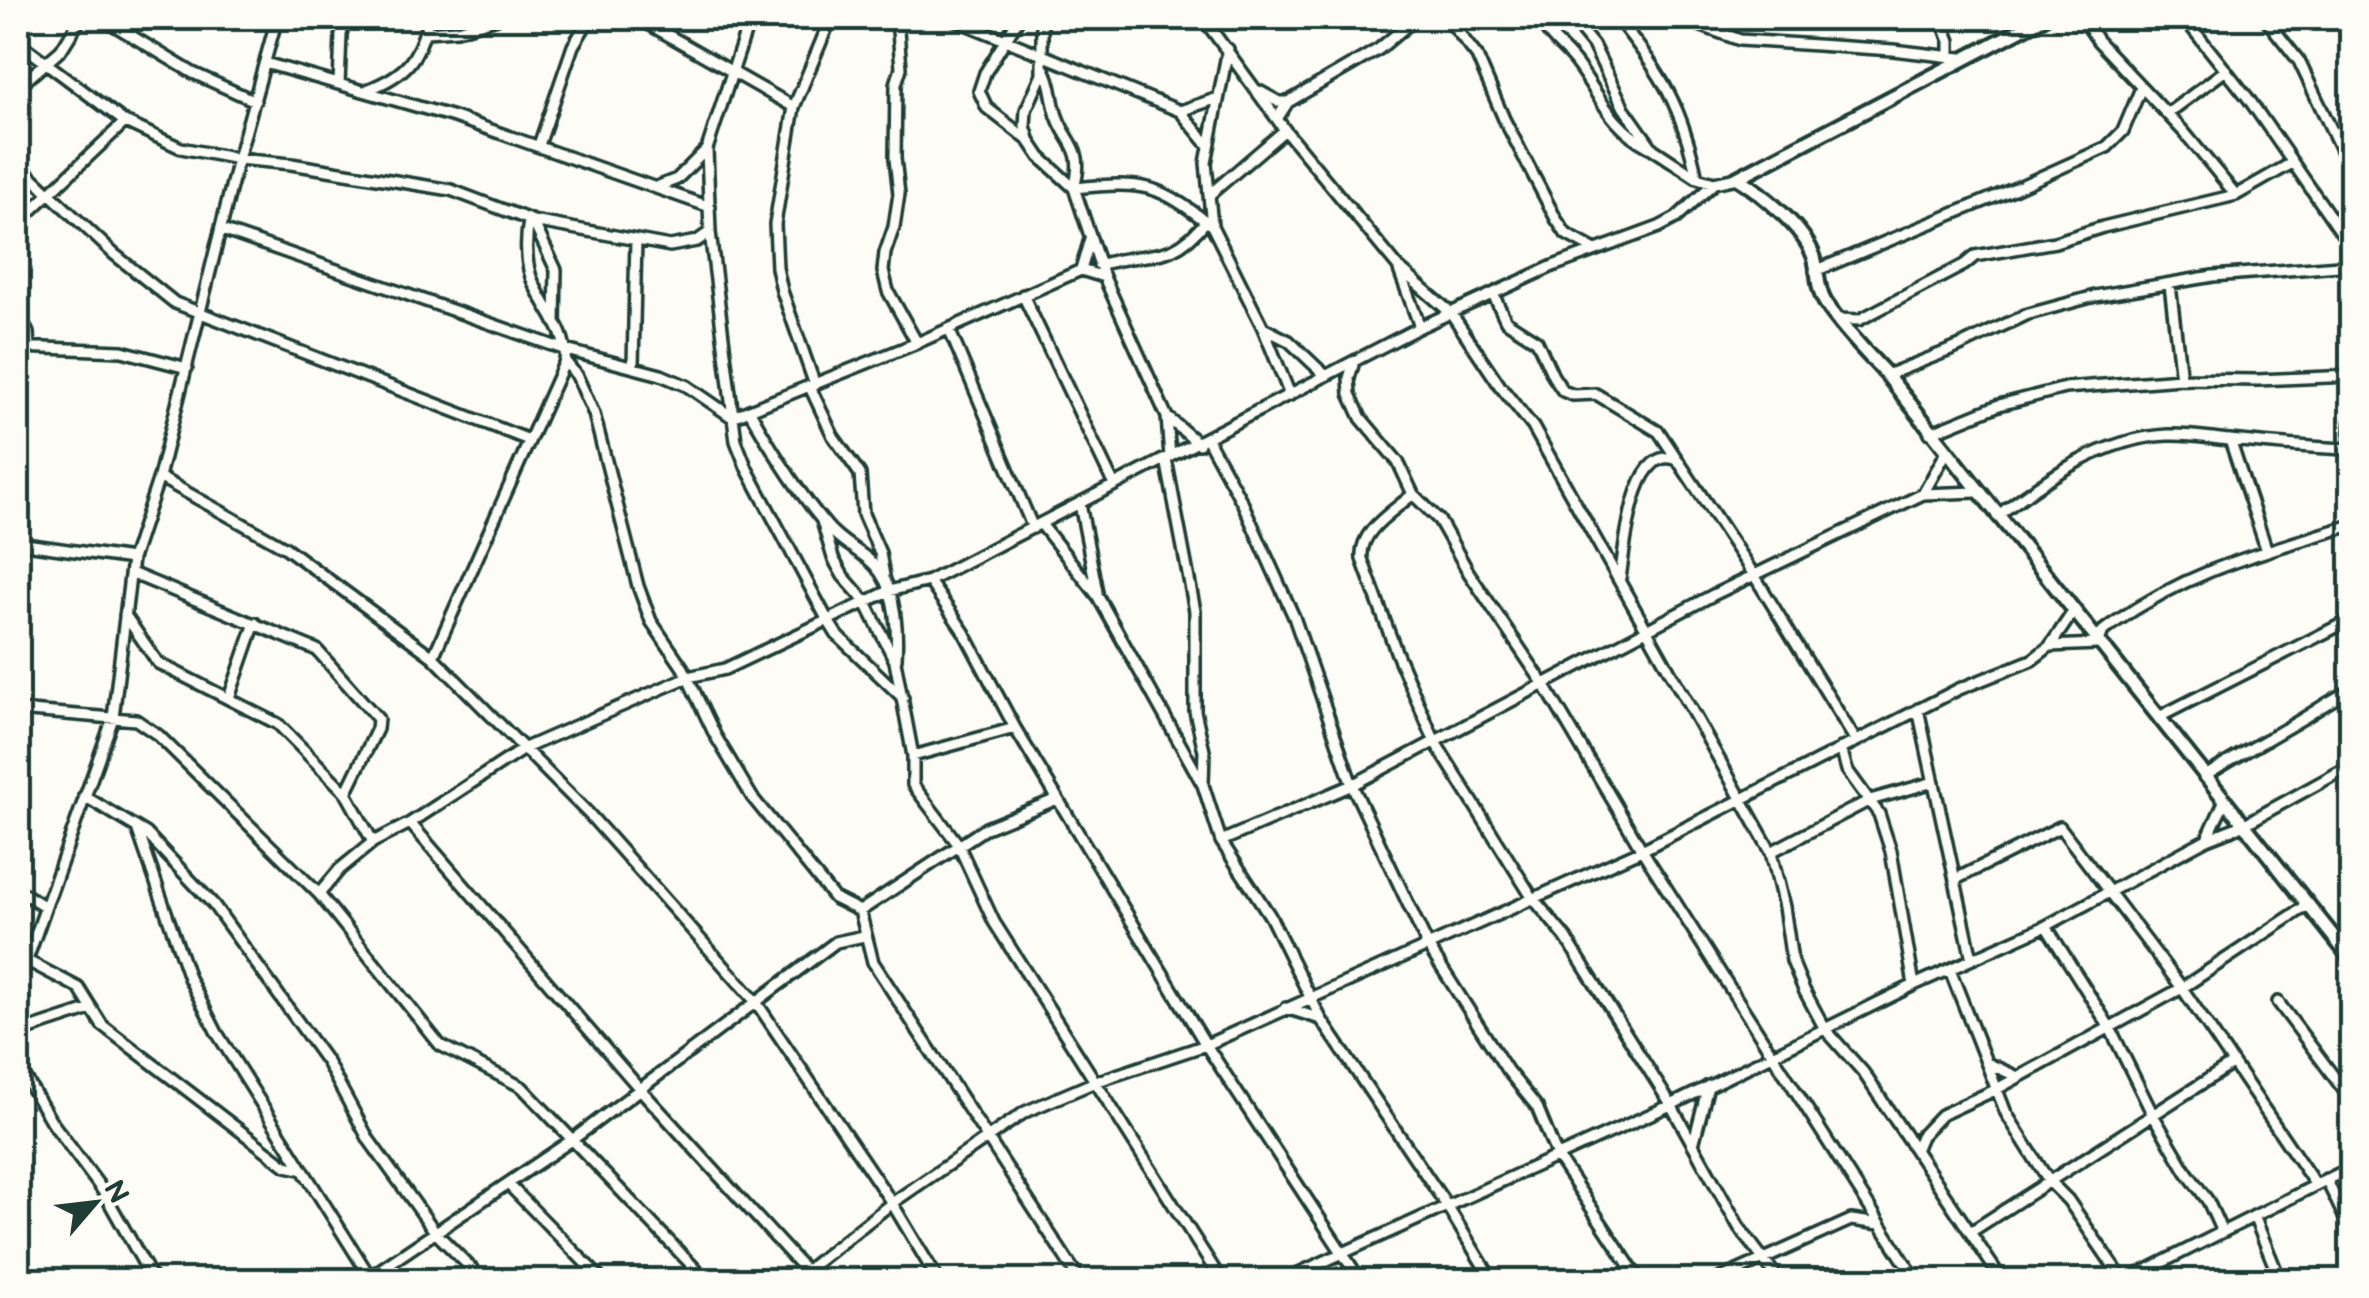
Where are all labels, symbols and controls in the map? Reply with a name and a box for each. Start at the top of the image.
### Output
north arrow [45,1153,145,1253]
text: N [96,1175,135,1209]

